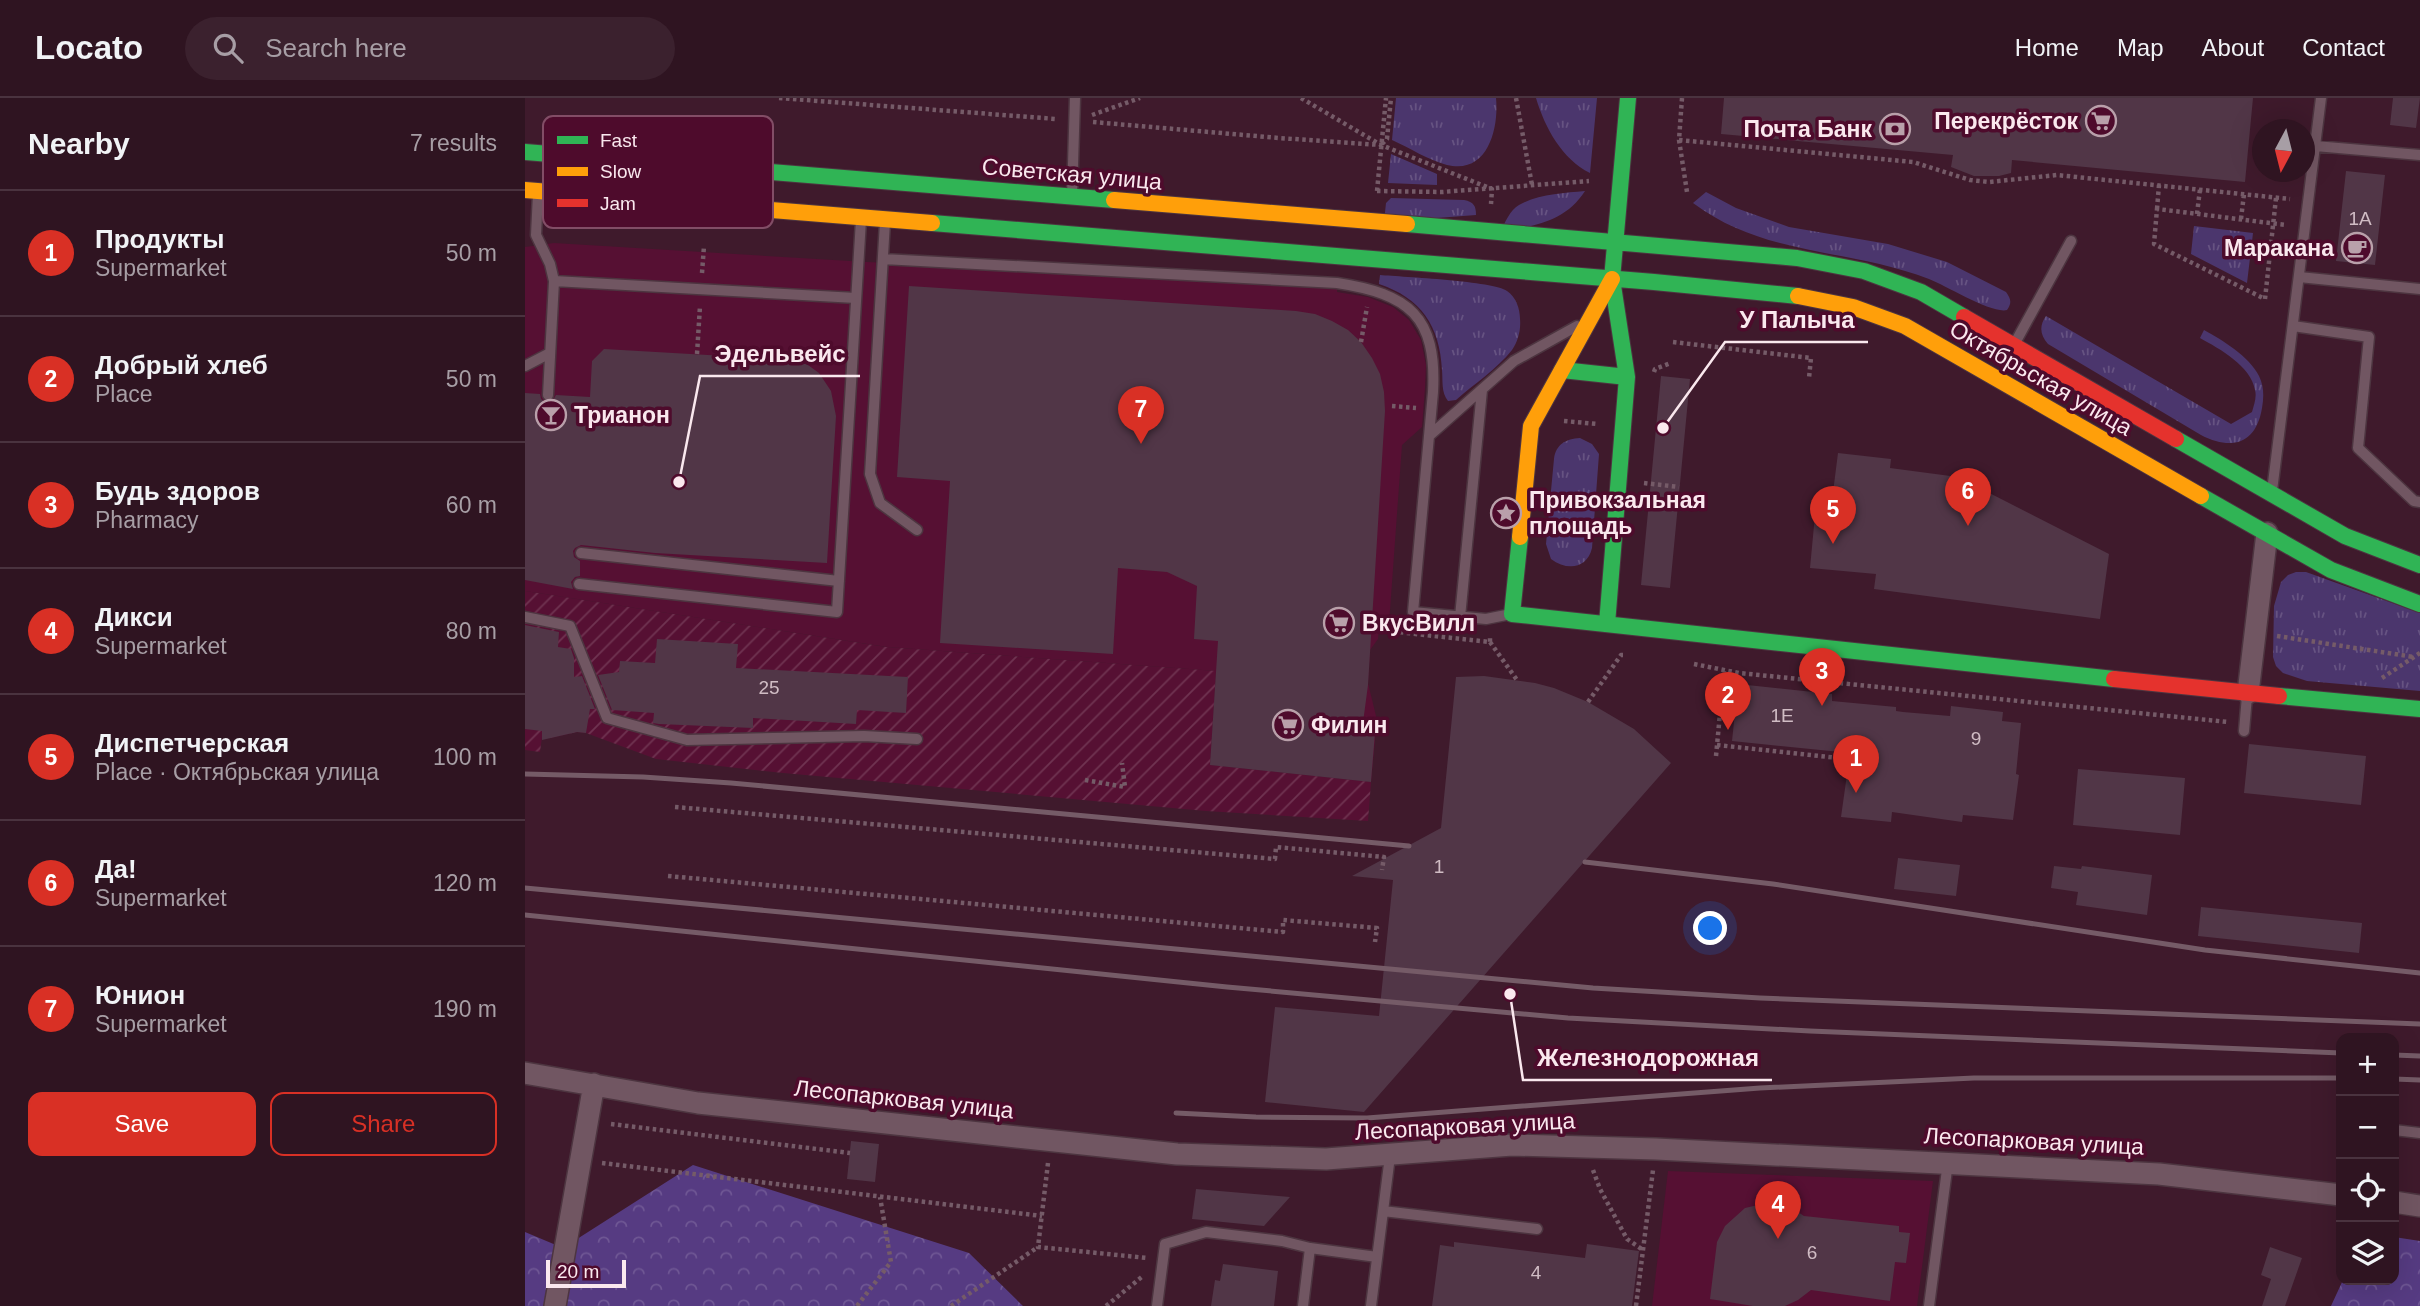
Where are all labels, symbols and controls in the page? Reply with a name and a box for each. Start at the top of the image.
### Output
search box [185,17,675,80]
text: Locato [35,29,143,66]
icon: search [209,29,247,67]
text: Search here [265,33,407,63]
text: Home [2015,34,2079,61]
text: Map [2117,34,2164,61]
text: About [2202,34,2264,61]
text: Contact [2302,34,2385,61]
supermarket icon: Перекрёсток [2084,104,2118,138]
place label: Перекрёсток [1934,108,2078,134]
bank icon: Почта Банк [1878,112,1912,146]
legend [543,116,773,228]
place label: Почта Банк [1743,116,1872,142]
north arrow [2252,119,2315,182]
text: Nearby [28,127,130,160]
text: 7 results [410,130,497,156]
text: Fast [600,130,638,151]
street label: Советская улица [981,153,1163,195]
text: Slow [600,161,641,182]
text: Jam [600,193,636,214]
house number: 1А [2348,208,2372,229]
text: Продукты [95,224,224,254]
cafe icon: Маракана [2340,231,2374,265]
place label: Маракана [2224,235,2334,261]
text: 1 [45,240,57,266]
text: 50 m [446,240,497,266]
text: Supermarket [95,255,227,281]
callout: У Палыча [1725,297,1868,342]
text: У Палыча [1739,306,1855,333]
street label: Октябрьская улица [1945,315,2137,441]
callout: Эдельвейс [700,331,860,376]
text: Эдельвейс [714,340,846,367]
text: Добрый хлеб [95,350,268,380]
text: 2 [45,366,57,392]
text: 50 m [446,366,497,392]
text: Place [95,381,153,407]
pin: 7 [1118,386,1164,444]
bar icon: Трианон [534,398,568,432]
place label: Трианон [574,402,670,428]
pin: 6 [1945,468,1991,526]
text: Будь здоров [95,476,260,506]
pin: 5 [1810,486,1856,544]
place label: Привокзальная площадь [1529,487,1706,539]
text: 3 [45,492,57,518]
text: 60 m [446,492,497,518]
place icon: Привокзальная площадь [1489,496,1523,530]
text: Pharmacy [95,507,199,533]
text: Дикси [95,602,173,632]
supermarket icon: ВкусВилл [1322,606,1356,640]
place label: ВкусВилл [1362,610,1475,636]
text: 4 [45,618,57,644]
text: 80 m [446,618,497,644]
text: Supermarket [95,633,227,659]
pin: 3 [1799,648,1845,706]
pin: 2 [1705,672,1751,730]
house number: 25 [758,677,780,698]
house number: 1Е [1770,705,1794,726]
supermarket icon: Филин [1271,708,1305,742]
place label: Филин [1311,712,1387,738]
text: Диспетчерская [95,728,289,758]
house number: 9 [1971,728,1981,749]
pin: 1 [1833,735,1879,793]
text: 5 [45,744,57,770]
text: 100 m [433,744,497,770]
text: Place · Октябрьская улица [95,759,379,785]
text: Да! [95,854,137,884]
house number: 1 [1434,856,1444,877]
text: 6 [45,870,57,896]
text: 120 m [433,870,497,896]
text: Supermarket [95,885,227,911]
your location [1693,911,1727,945]
text: Юнион [95,980,185,1010]
text: 7 [45,996,57,1022]
text: 190 m [433,996,497,1022]
text: Supermarket [95,1011,227,1037]
map controls [2336,1033,2399,1285]
button: + [2336,1033,2399,1096]
callout: Железнодорожная [1523,1035,1772,1080]
text: Железнодорожная [1536,1044,1759,1071]
street label: Лесопарковая улица [793,1075,1015,1123]
button: Save [28,1092,256,1156]
button: Share [270,1092,497,1156]
button: − [2336,1096,2399,1159]
street label: Лесопарковая улица [1354,1107,1576,1145]
street label: Лесопарковая улица [1923,1122,2145,1160]
button: locate [2336,1159,2399,1222]
pin: 4 [1755,1181,1801,1239]
button: layers [2336,1222,2399,1285]
house number: 6 [1807,1242,1817,1263]
scale bar [546,1257,627,1289]
text: 20 m [557,1261,599,1282]
house number: 4 [1531,1262,1542,1283]

